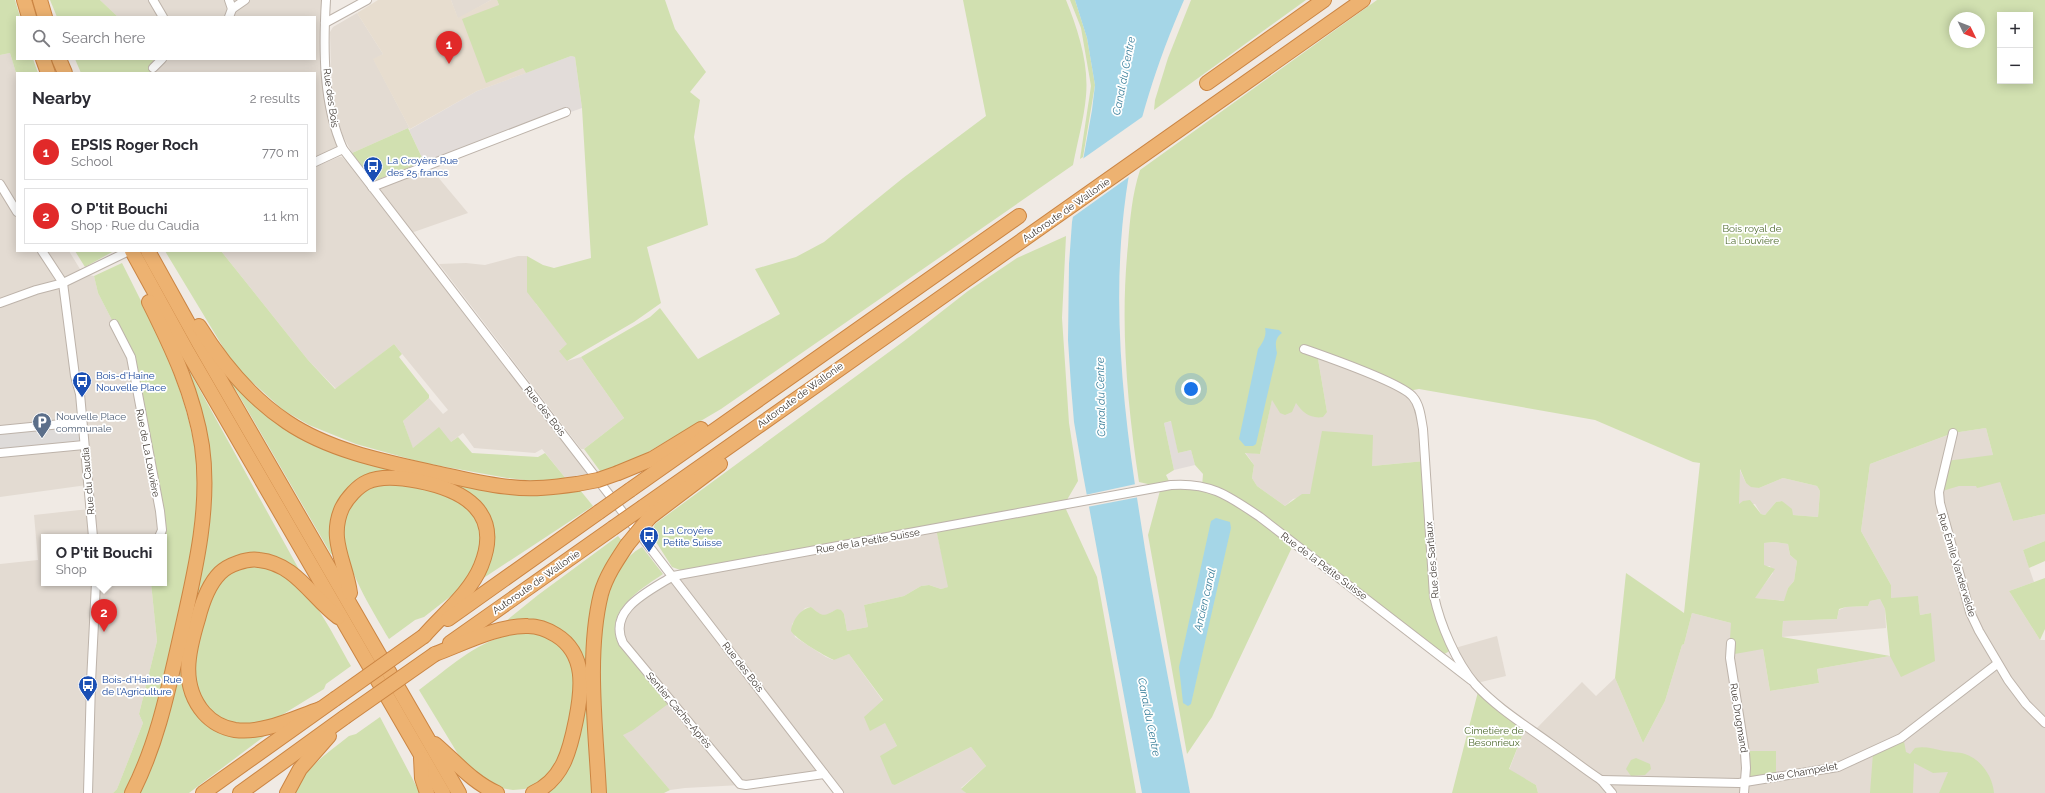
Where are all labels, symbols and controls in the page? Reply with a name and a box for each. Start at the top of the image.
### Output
north arrow [1949,12,1985,48]
map controls [1997,12,2033,84]
button: + [1997,12,2033,48]
search box [16,16,316,60]
icon: search [30,27,52,49]
text: Search here [62,29,145,47]
pin: 1 [436,31,462,64]
water label: Canal du Centre [1110,36,1138,116]
button: − [1997,48,2033,84]
street label: Rue des Bois [321,68,341,129]
text: Nearby [32,88,91,108]
text: 2 results [250,91,300,106]
text: EPSIS Roger Roch [71,136,198,154]
text: 1 [43,145,49,160]
text: 770 m [262,145,299,160]
text: School [71,154,113,169]
bus stop icon: La Croyère Rue des 25 francs [362,155,384,183]
place label: La Croyère Rue des 25 francs [387,155,458,178]
street label: Autoroute de Wallonie [1020,176,1112,244]
text: O P'tit Bouchi [71,200,168,218]
text: 2 [42,209,50,224]
text: 1.1 km [263,209,299,224]
text: Shop · Rue du Caudia [71,218,199,233]
park label: Bois royal de La Louvière [1722,223,1782,246]
water label: Canal du Centre [1094,357,1108,437]
street label: Autoroute de Wallonie [755,360,845,430]
bus stop icon: Bois-d'Haine Nouvelle Place [71,370,93,398]
place label: Bois-d'Haine Nouvelle Place [96,370,166,393]
your location [1181,379,1201,399]
street label: Rue des Bois [522,384,568,438]
street label: Rue de La Louvière [134,408,162,498]
parking icon: Nouvelle Place communale [31,411,53,439]
place label: Nouvelle Place communale [56,411,126,434]
street label: Rue du Caudia [80,447,96,515]
street label: Rue Émile Vandervelde [1936,512,1978,618]
street label: Rue des Sartiaux [1423,521,1441,599]
bus stop icon: La Croyère Petite Suisse [638,525,660,553]
place label: La Croyère Petite Suisse [663,525,722,548]
street label: Rue de la Petite Suisse [815,526,921,556]
street label: Rue de la Petite Suisse [1279,530,1369,602]
popup [41,534,167,586]
text: O P'tit Bouchi [56,544,152,562]
street label: Autoroute de Wallonie [490,548,582,616]
text: Shop [56,562,87,577]
water label: Ancien canal [1191,567,1219,634]
pin: 2 [91,599,117,632]
street label: Rue des Bois [720,640,766,694]
street label: Sentier Cache-Après [644,670,714,750]
bus stop icon: Bois-d'Haine Rue de l'Agriculture [77,674,99,702]
place label: Bois-d'Haine Rue de l'Agriculture [102,674,182,697]
water label: Canal du Centre [1135,677,1163,757]
street label: Rue Drugmand [1728,682,1750,754]
park label: Cimetière de Besonrieux [1464,725,1524,748]
street label: Rue Champelet [1766,760,1839,784]

